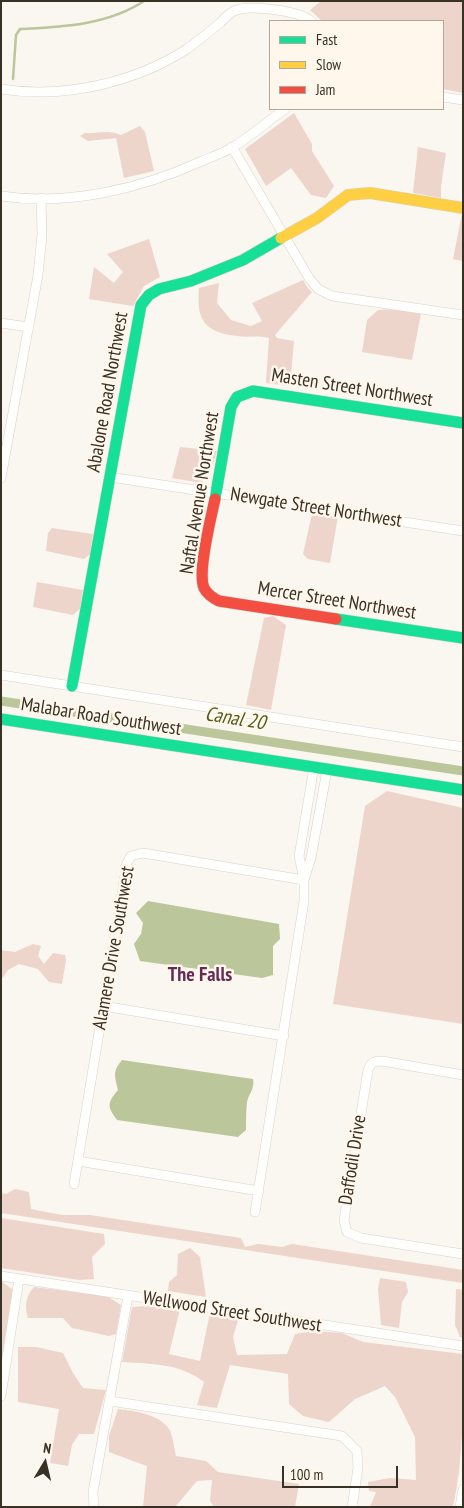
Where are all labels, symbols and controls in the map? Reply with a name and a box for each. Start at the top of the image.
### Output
legend [269,20,444,110]
text: Fast [316,30,337,49]
text: Slow [316,55,341,74]
text: Jam [316,80,335,99]
street label: Abalone Road Northwest [83,310,133,474]
street label: Masten Street Northwest [270,364,434,412]
street label: Naftal Avenue Northwest [176,410,224,576]
street label: Newgate Street Northwest [229,483,403,533]
street label: Mercer Street Northwest [256,577,418,625]
street label: Malabar Road Southwest [19,693,183,741]
water label: Canal 20 [203,702,267,736]
street label: Alamere Drive Southwest [88,864,140,1032]
district label: The Falls [168,963,232,987]
street label: Daffodil Drive [335,1113,371,1207]
street label: Wellwood Street Southwest [141,1287,323,1337]
north arrow [20,1438,70,1488]
text: N [42,1439,52,1458]
scale bar [284,1456,400,1488]
text: 100 m [290,1465,323,1484]

